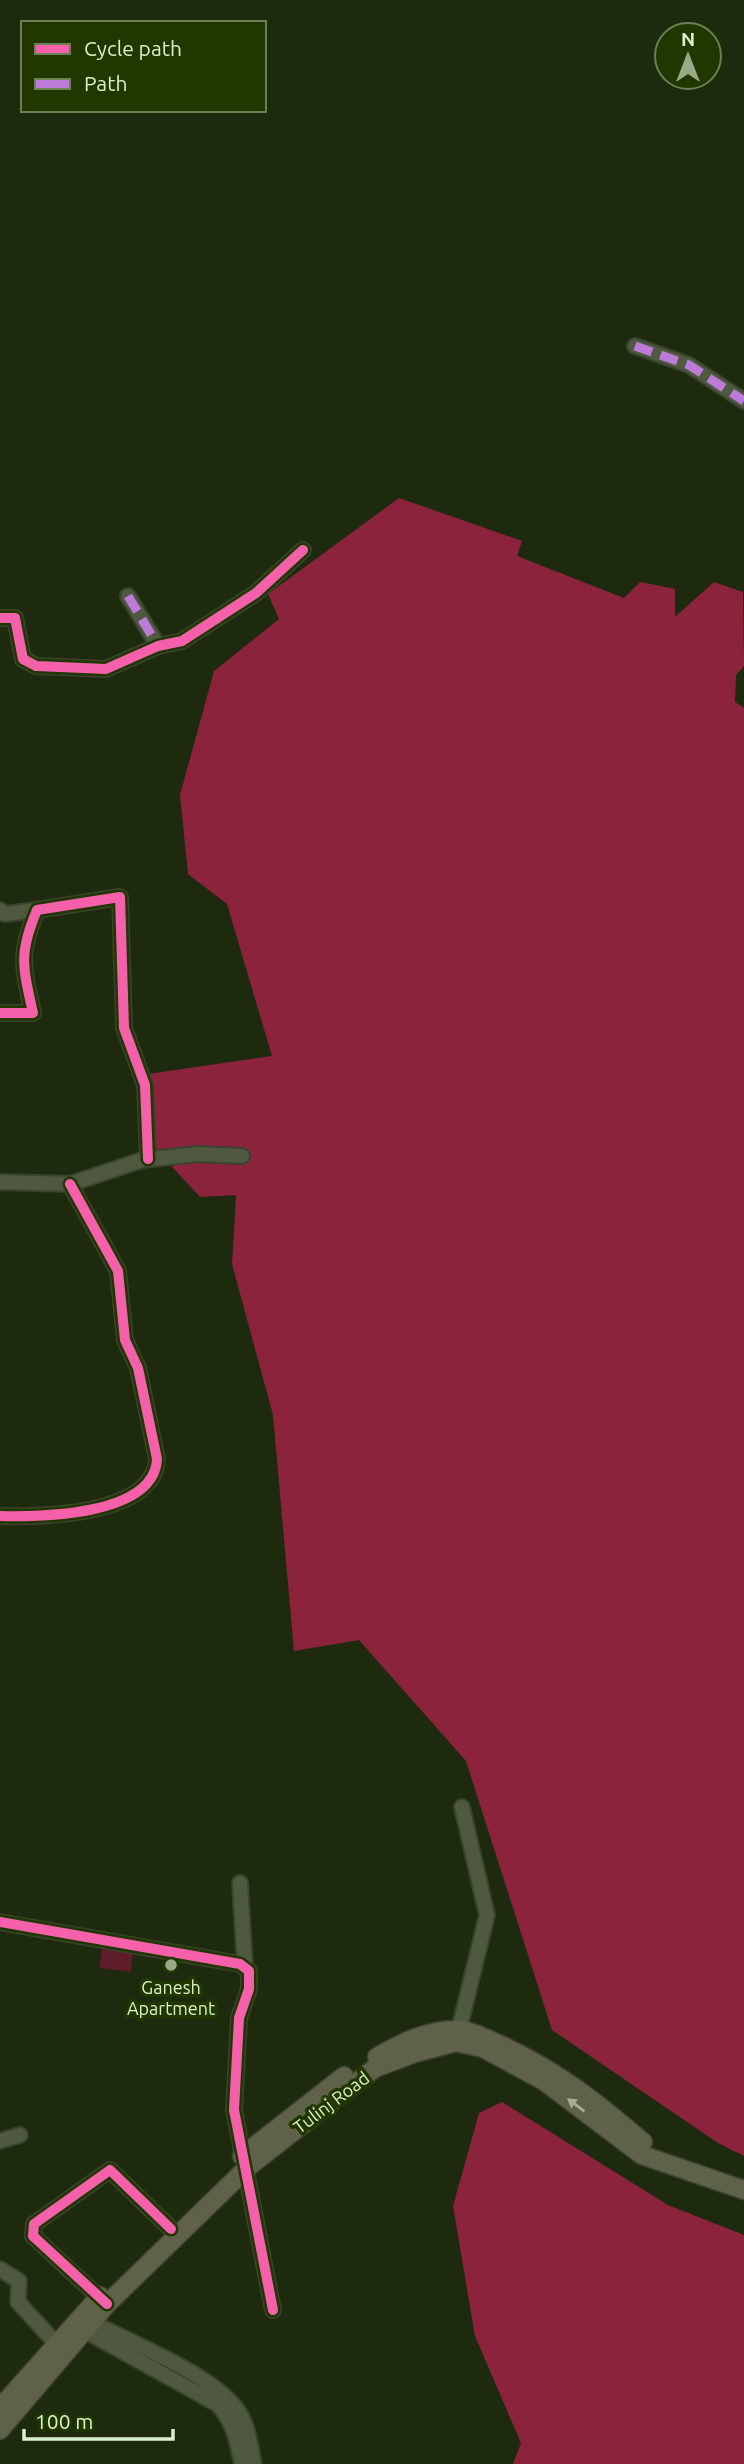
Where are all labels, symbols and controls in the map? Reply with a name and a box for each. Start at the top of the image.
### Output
legend [21,21,266,112]
north arrow [653,21,723,91]
text: N [681,28,695,50]
text: Cycle path [84,36,182,60]
text: Path [84,71,127,95]
marker: Ganesh Apartment [163,1957,179,1973]
place label: Ganesh Apartment [127,1977,215,2018]
street label: Tulinj Road [289,2067,373,2137]
one-way arrow [567,2098,585,2112]
scale bar [24,2398,173,2442]
text: 100 m [35,2409,93,2433]

